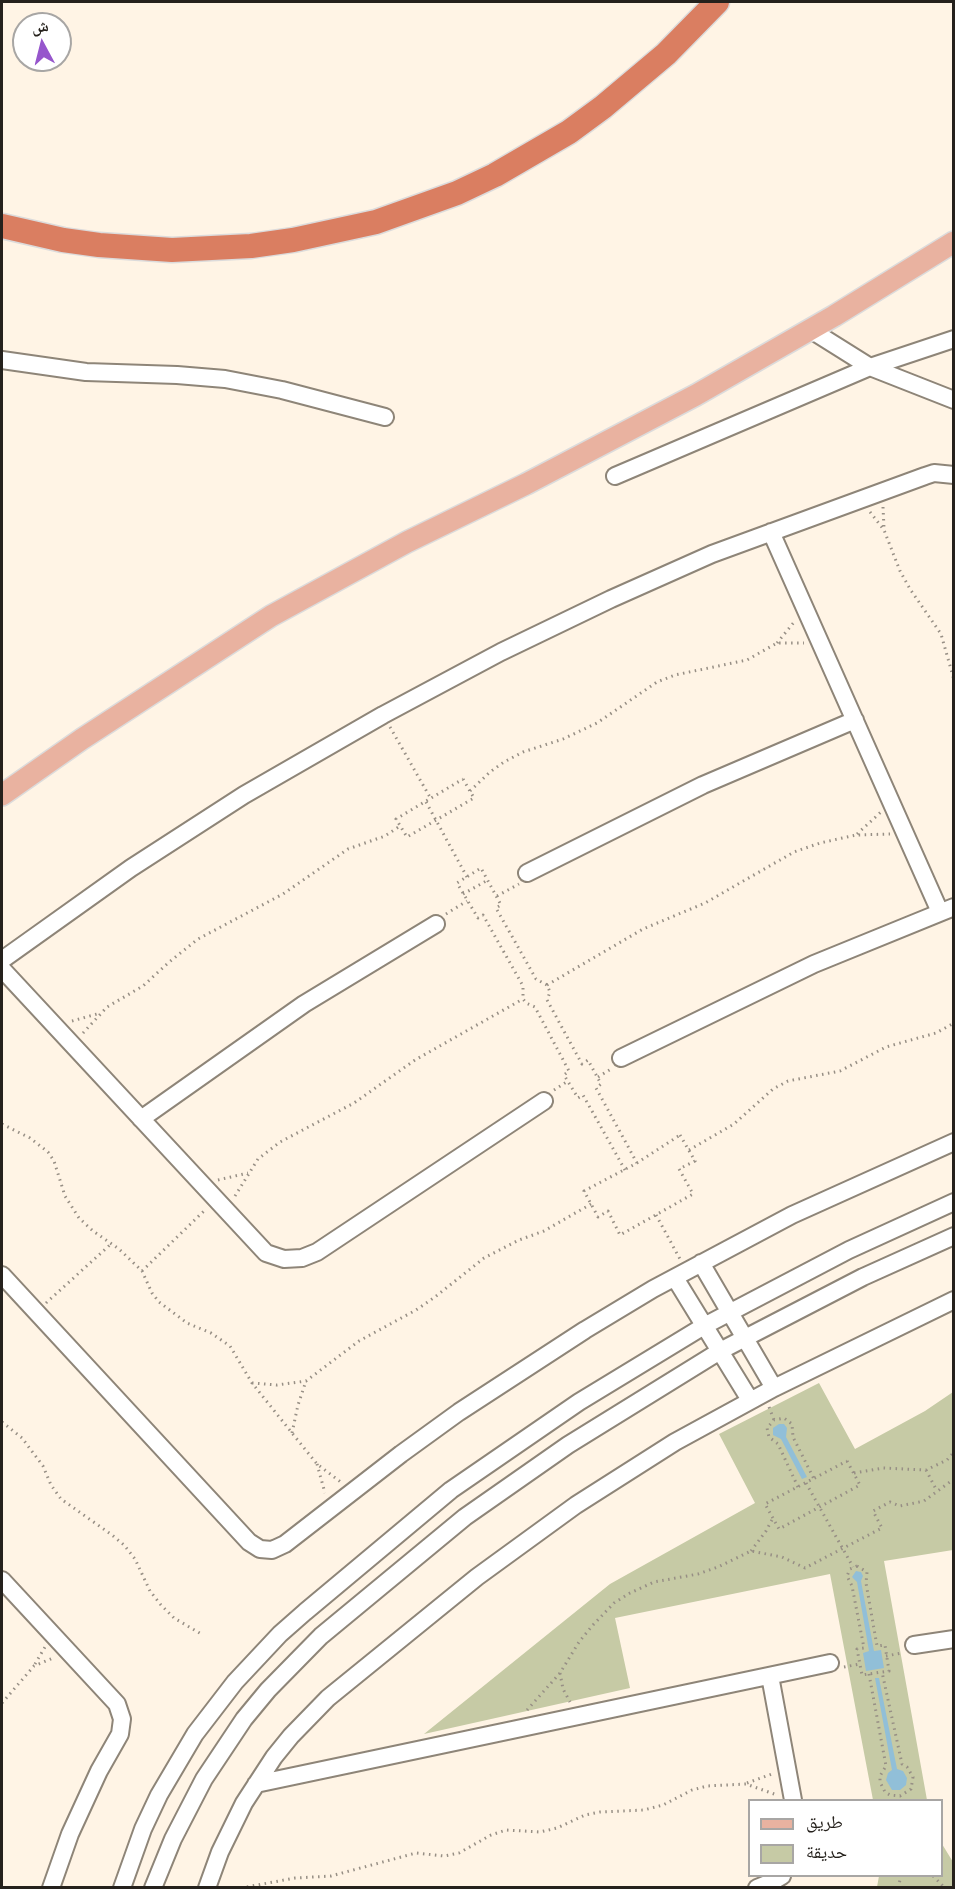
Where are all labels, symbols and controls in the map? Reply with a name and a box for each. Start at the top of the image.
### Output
north arrow [12,12,72,72]
text: ش [30,15,50,36]
legend [748,1799,943,1877]
text: طريق [806,1810,843,1832]
text: حديقة [806,1840,847,1862]

